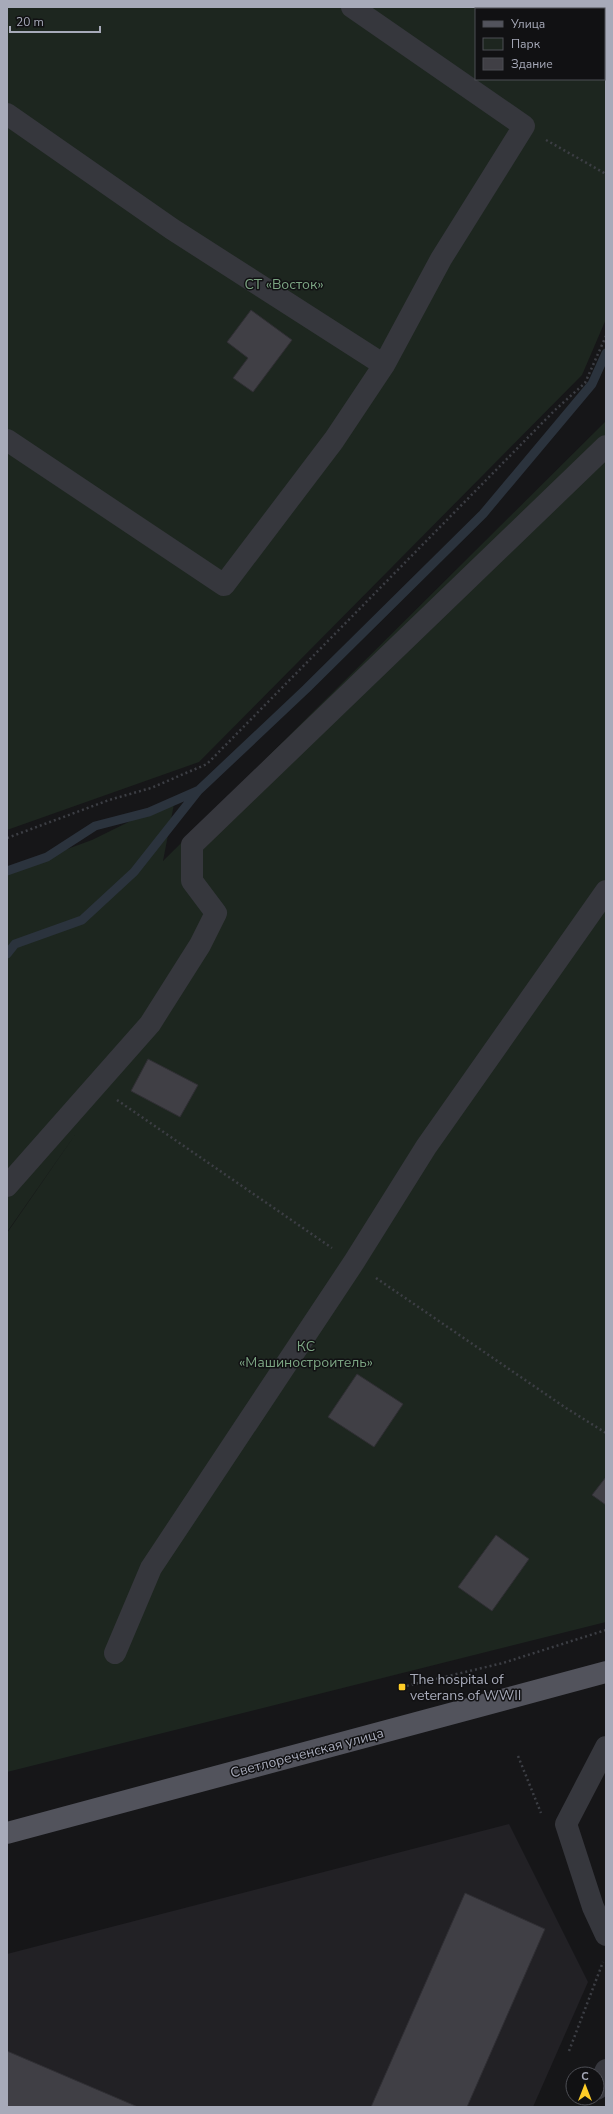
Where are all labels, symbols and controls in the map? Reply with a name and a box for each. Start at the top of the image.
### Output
scale bar [10,8,100,34]
legend [475,8,605,80]
text: 20 m [16,14,44,30]
text: Улица [510,16,545,32]
text: Парк [511,36,541,52]
text: Здание [511,56,553,72]
park label: СТ «Восток» [244,275,324,294]
park label: КС «Машиностроитель» [239,1337,373,1372]
place label: The hospital of veterans of WWII [410,1670,521,1705]
marker: The hospital of veterans of WWII [397,1682,407,1692]
street label: Светлореченская улица [228,1723,386,1783]
north arrow [565,2066,605,2106]
text: С [581,2069,589,2084]

